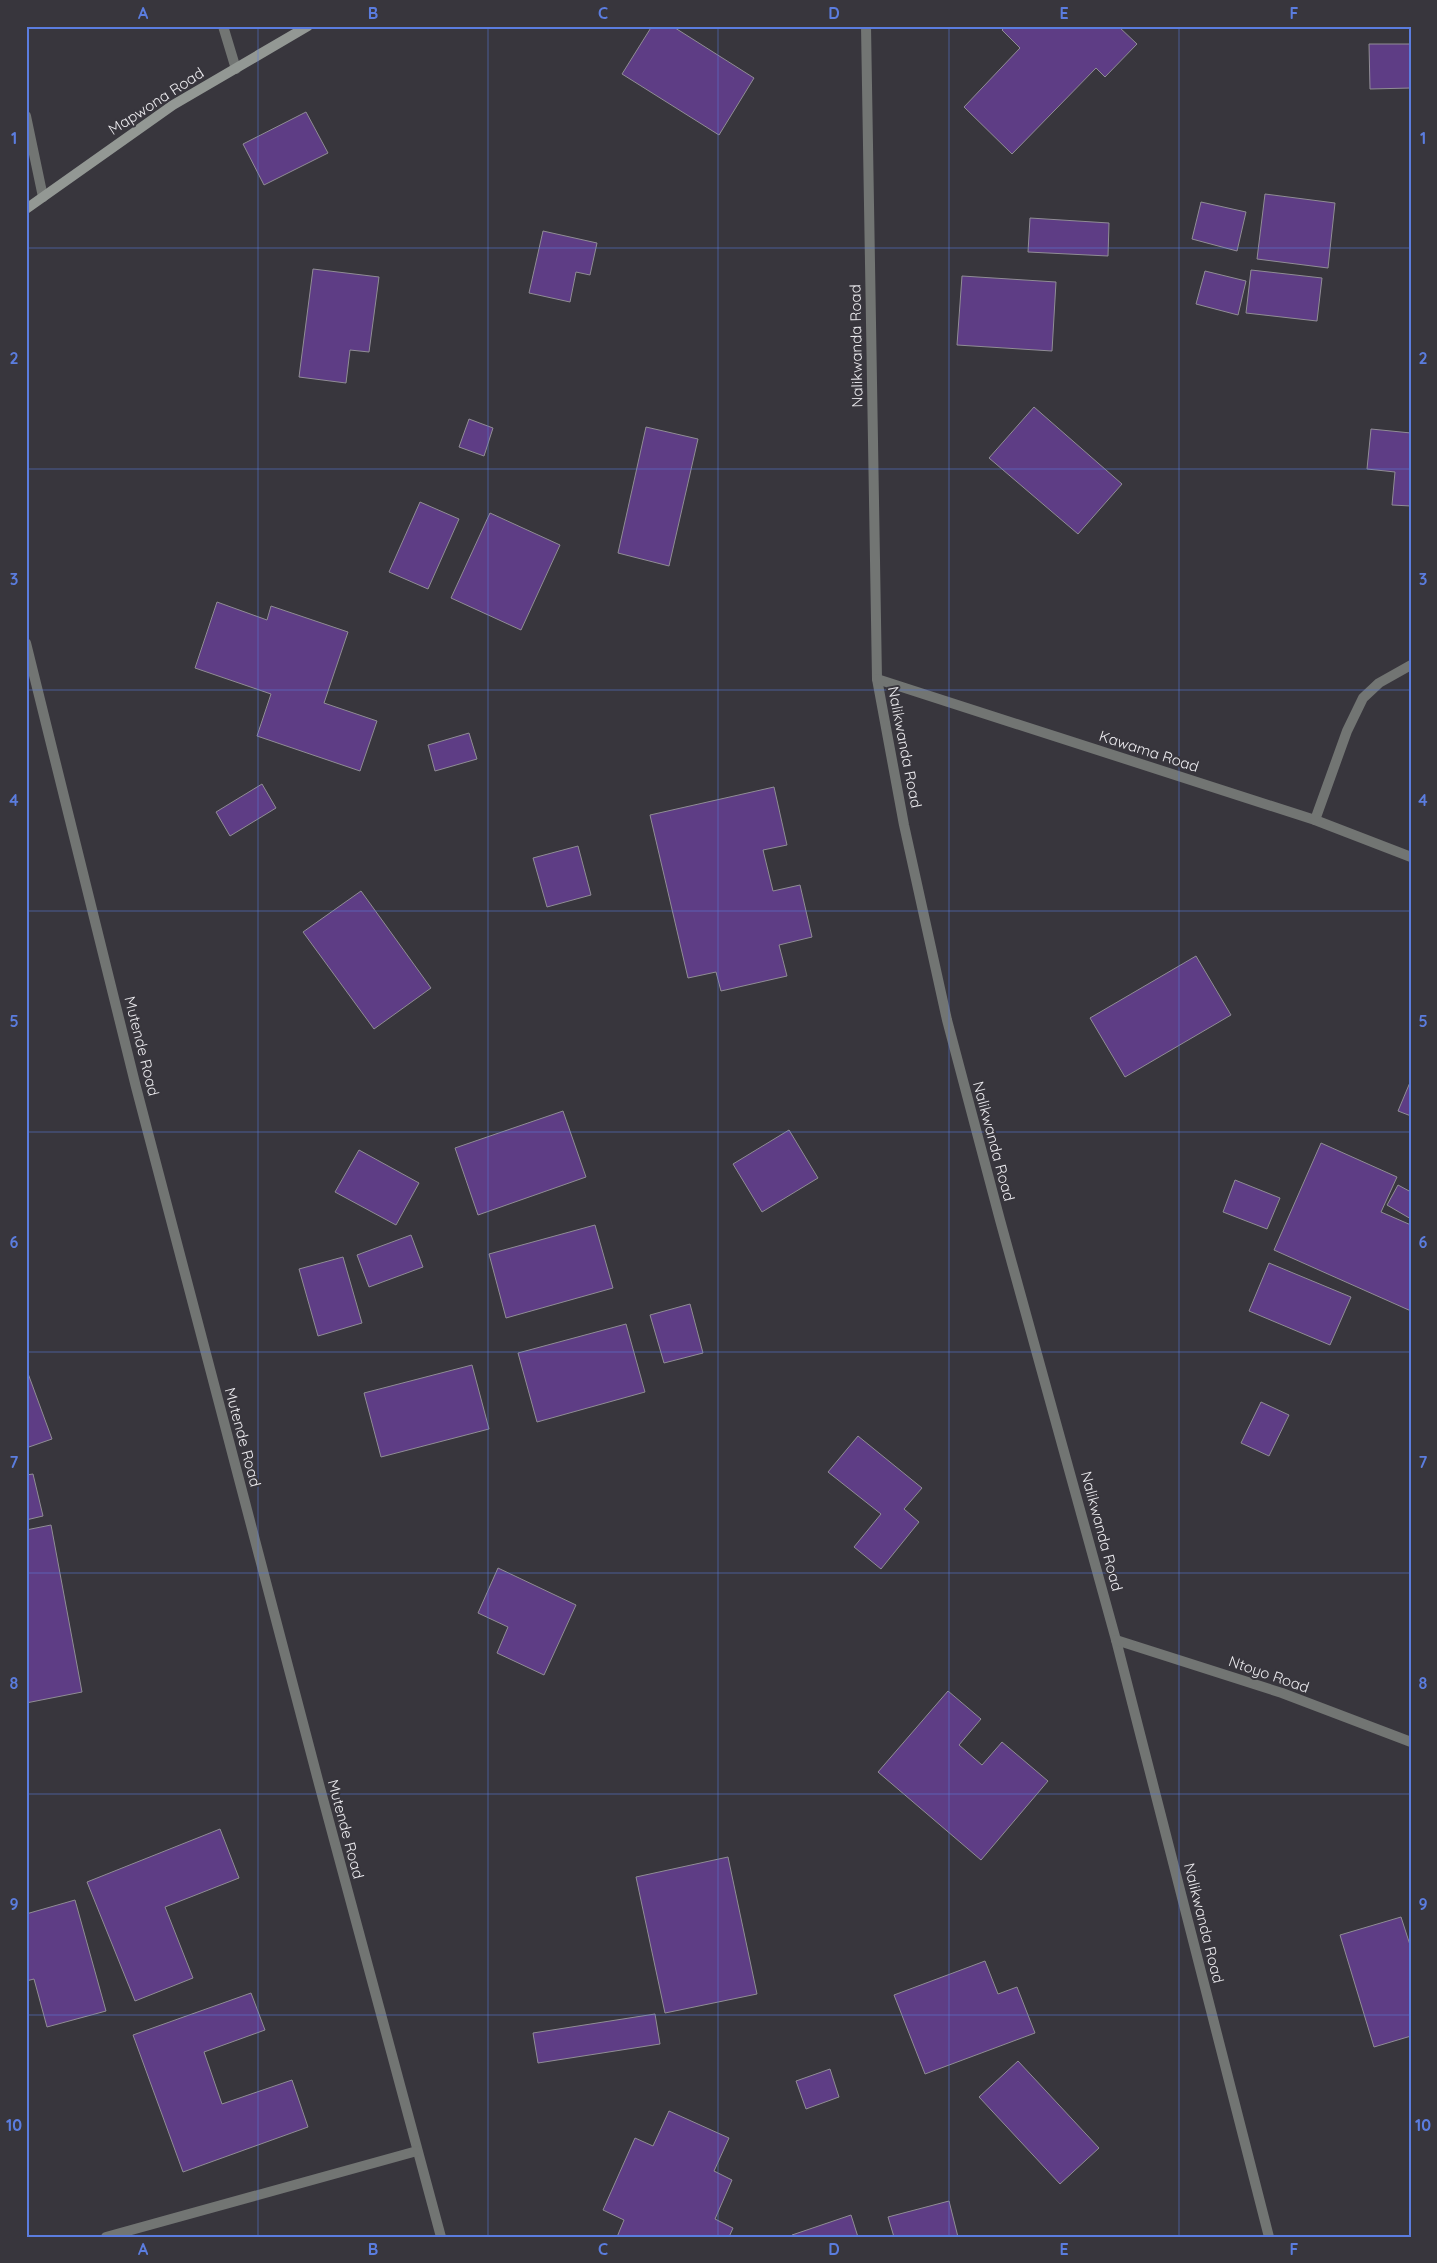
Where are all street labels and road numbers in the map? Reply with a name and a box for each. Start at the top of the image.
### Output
street label: Mapwona Road [105,63,207,139]
street label: Nalikwanda Road [845,284,867,408]
street label: Nalikwanda Road [884,685,926,809]
street label: Kawama Road [1097,726,1201,776]
street label: Mutende Road [120,994,164,1098]
street label: Nalikwanda Road [969,1079,1019,1203]
street label: Mutende Road [221,1385,265,1489]
street label: Nalikwanda Road [1077,1469,1127,1593]
street label: Ntoyo Road [1226,1651,1312,1697]
street label: Mutende Road [324,1777,368,1881]
street label: Nalikwanda Road [1180,1861,1228,1985]

